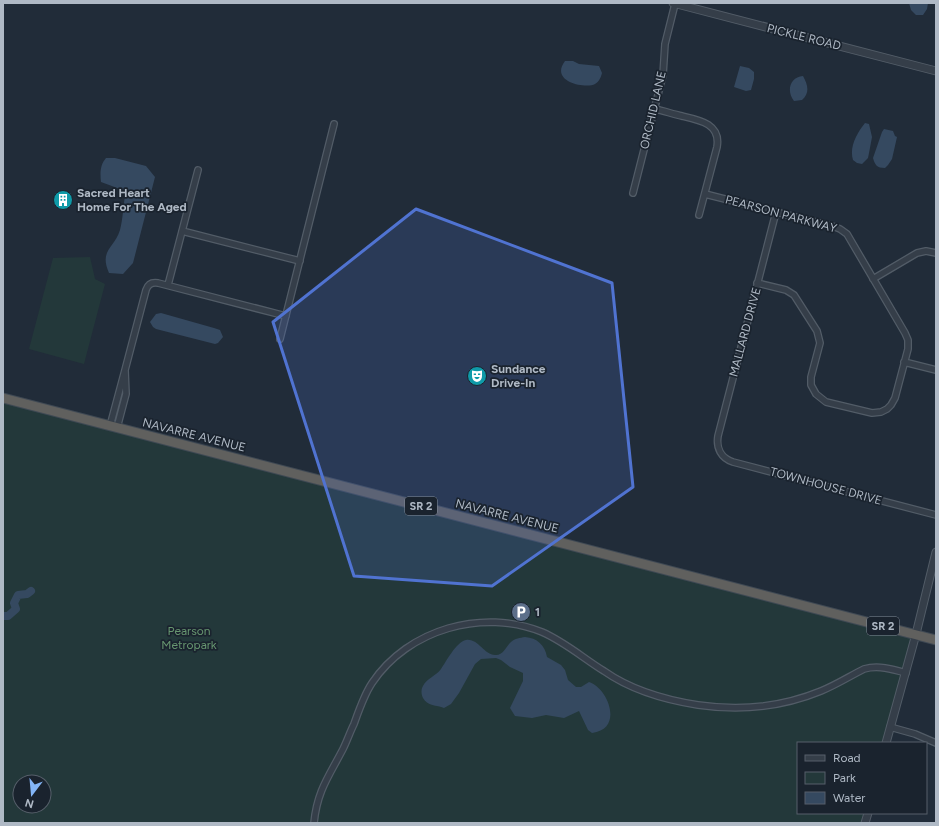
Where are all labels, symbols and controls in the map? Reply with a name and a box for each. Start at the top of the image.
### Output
street label: PICKLE ROAD [766,21,842,53]
street label: ORCHID LANE [637,70,669,150]
place label: Sacred Heart Home For The Aged [77,186,187,214]
building icon: Sacred Heart Home For The Aged [52,189,74,211]
street label: PEARSON PARKWAY [724,192,839,236]
street label: MALLARD DRIVE [726,286,764,378]
place label: Sundance Drive-In [491,362,546,390]
theatre icon: Sundance Drive-In [466,365,488,387]
street label: NAVARRE AVENUE [141,415,247,455]
street label: TOWNHOUSE DRIVE [768,464,884,508]
street label: NAVARRE AVENUE [454,496,560,536]
road number: SR 2 [405,497,437,515]
parking icon: 1 [510,601,532,623]
place label: 1 [535,605,540,619]
road number: SR 2 [867,617,899,635]
park label: Pearson Metropark [161,624,217,652]
legend [797,742,927,814]
text: Road [833,751,861,765]
text: Park [833,771,856,785]
north arrow [12,774,52,814]
text: Water [833,791,865,805]
text: N [23,796,35,811]

